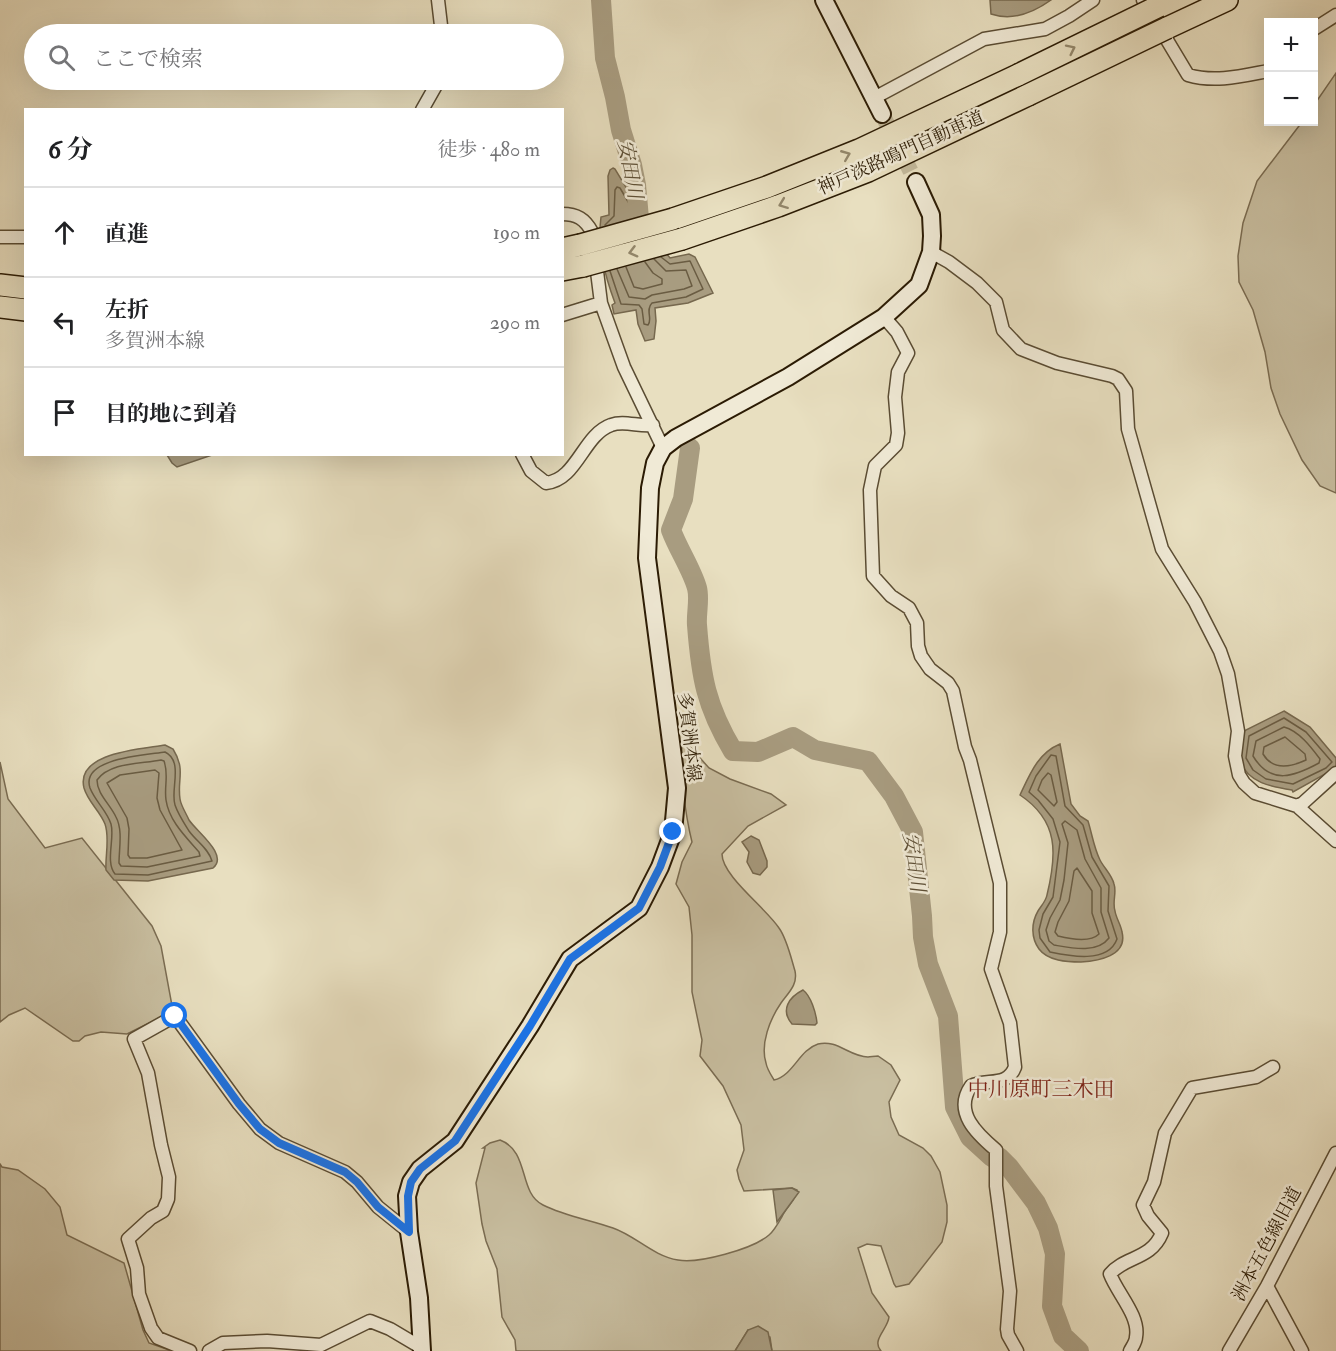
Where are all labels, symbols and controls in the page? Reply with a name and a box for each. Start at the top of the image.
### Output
map controls [1264,18,1318,126]
button: + [1264,18,1318,72]
search box [24,24,564,90]
icon: search [45,41,78,74]
text: ここで検索 [93,45,203,73]
one-way arrow [1064,45,1075,57]
button: − [1264,72,1318,126]
street label: 神戸淡路鳴門自動車道 [814,106,988,200]
text: 6 分 [48,134,93,166]
text: 徒歩 · 480 m [438,137,540,162]
water label: 安田川 [612,137,648,203]
one-way arrow [840,150,851,162]
one-way arrow [778,197,789,209]
icon: ahead [48,216,81,249]
text: 直進 [105,220,149,248]
text: 190 m [493,220,540,245]
one-way arrow [628,245,638,258]
text: 左折 [105,296,149,324]
icon: left [48,306,81,339]
text: 290 m [490,310,540,335]
text: 多賀洲本線 [105,328,205,353]
icon: arrive [48,396,81,429]
text: 目的地に到着 [105,400,237,428]
street label: 多賀洲本線 [672,691,706,783]
route end [659,818,685,844]
water label: 安田川 [897,831,931,895]
route start [161,1002,187,1028]
district label: 中川原町三木田 [968,1076,1115,1103]
street label: 洲本五色線旧道 [1227,1183,1307,1305]

